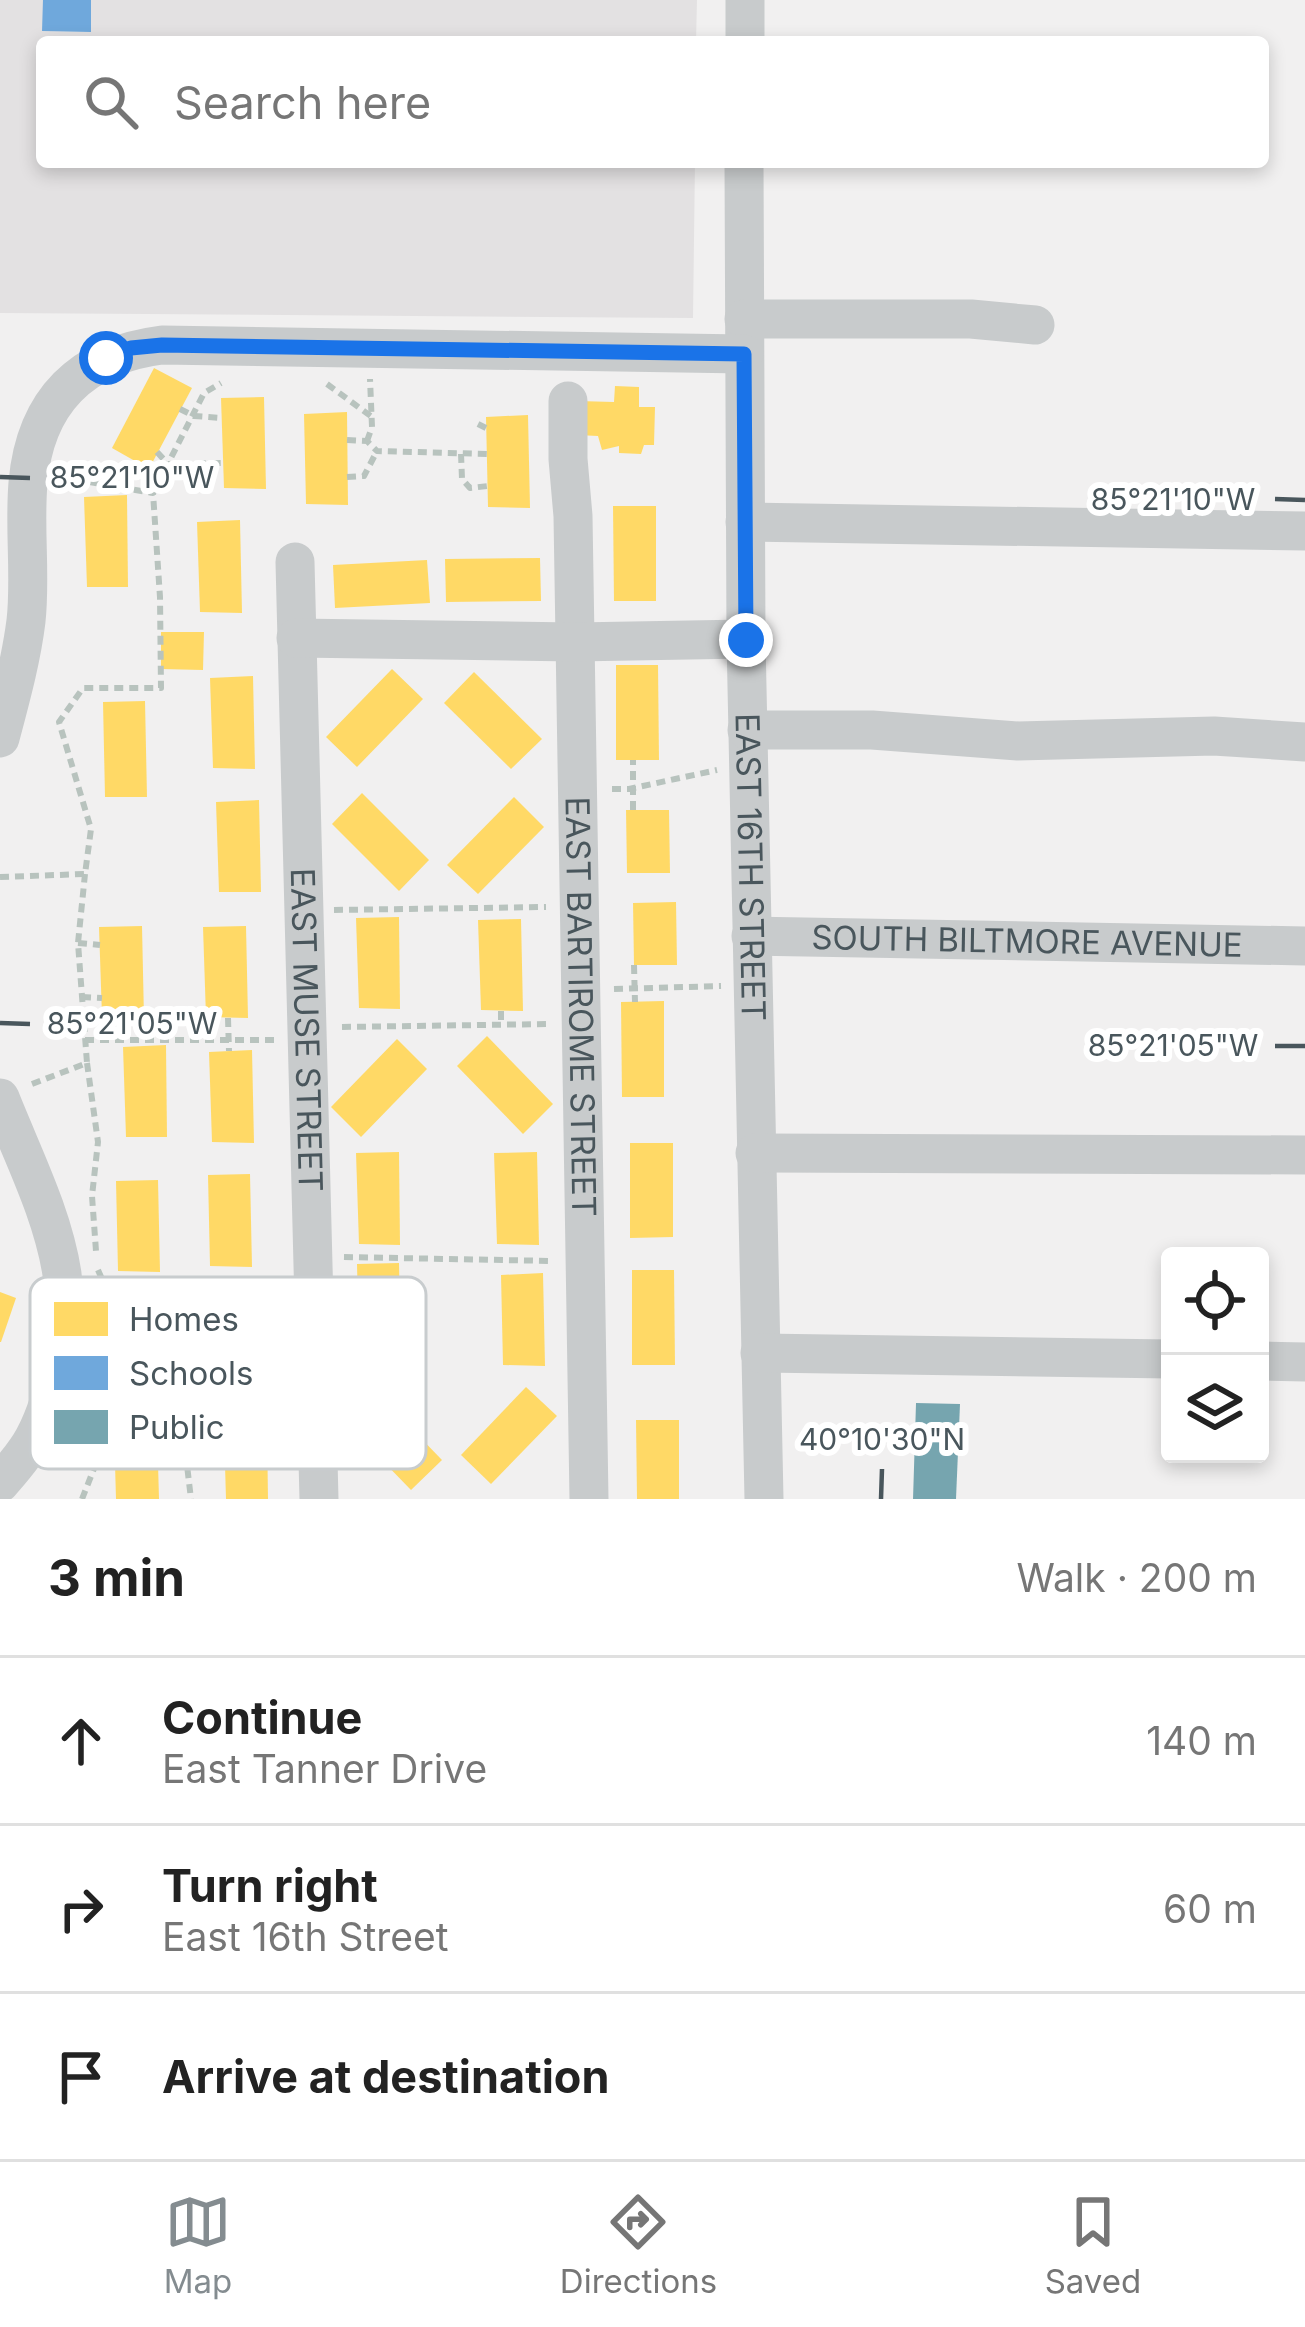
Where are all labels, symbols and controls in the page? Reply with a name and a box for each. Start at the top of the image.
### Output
search box [36,36,1269,168]
icon: search [78,69,144,135]
text: Search here [174,75,431,130]
route start [79,331,133,385]
text: 85°21'10"W [50,459,214,495]
text: 85°21'10"W [1091,481,1255,517]
route end [719,613,773,667]
street label: EAST 16TH STREET [728,712,774,1021]
street label: EAST BARTIROME STREET [558,796,604,1217]
street label: EAST MUSE STREET [283,867,331,1192]
street label: SOUTH BILTMORE AVENUE [811,917,1243,965]
text: 85°21'05"W [47,1005,217,1041]
text: 85°21'05"W [1088,1027,1258,1063]
map controls [1161,1247,1269,1463]
button: locate [1161,1247,1269,1355]
legend [30,1277,426,1469]
text: Homes [129,1299,239,1339]
text: Schools [129,1353,254,1393]
button: layers [1161,1355,1269,1463]
text: Public [129,1407,225,1447]
text: 40°10'30"N [799,1421,965,1457]
text: 3 min [48,1547,185,1608]
text: Walk · 200 m [1017,1554,1257,1601]
text: Continue [162,1690,362,1745]
icon: ahead [48,1708,114,1774]
text: 140 m [1146,1717,1257,1764]
text: East Tanner Drive [162,1745,487,1792]
text: Turn right [162,1858,378,1913]
icon: right [48,1876,114,1942]
text: 60 m [1163,1885,1257,1932]
text: East 16th Street [162,1913,449,1960]
icon: arrive [48,2044,114,2110]
text: Arrive at destination [162,2049,609,2104]
tab: Map [164,2189,232,2301]
tab: Directions [560,2189,717,2301]
tab: Saved [1045,2189,1141,2301]

